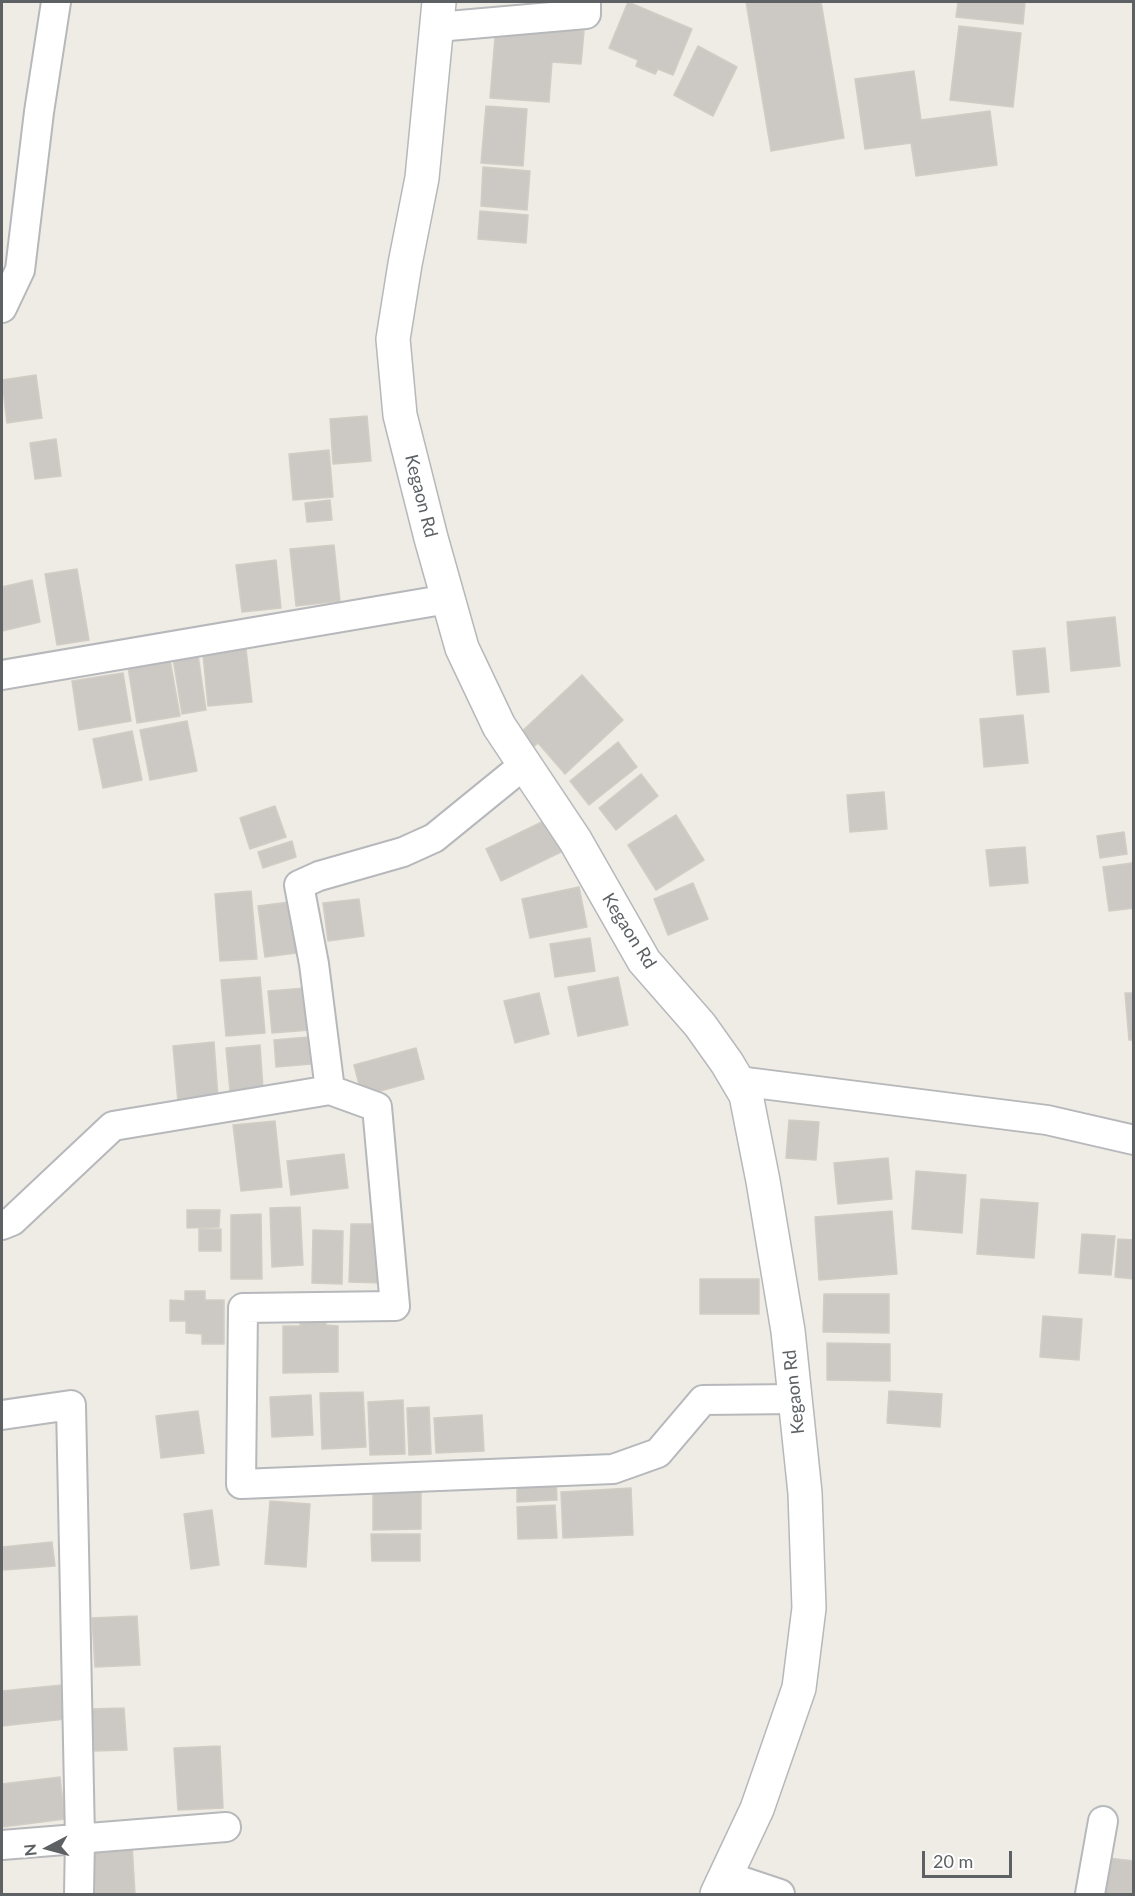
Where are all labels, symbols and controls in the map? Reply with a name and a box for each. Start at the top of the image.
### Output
street label: Kegaon Rd [400,452,442,540]
street label: Kegaon Rd [597,889,661,973]
street label: Kegaon Rd [779,1349,809,1435]
north arrow [18,1818,78,1878]
scale bar [925,1839,1015,1877]
text: N [20,1843,40,1857]
text: 20 m [933,1850,973,1872]

